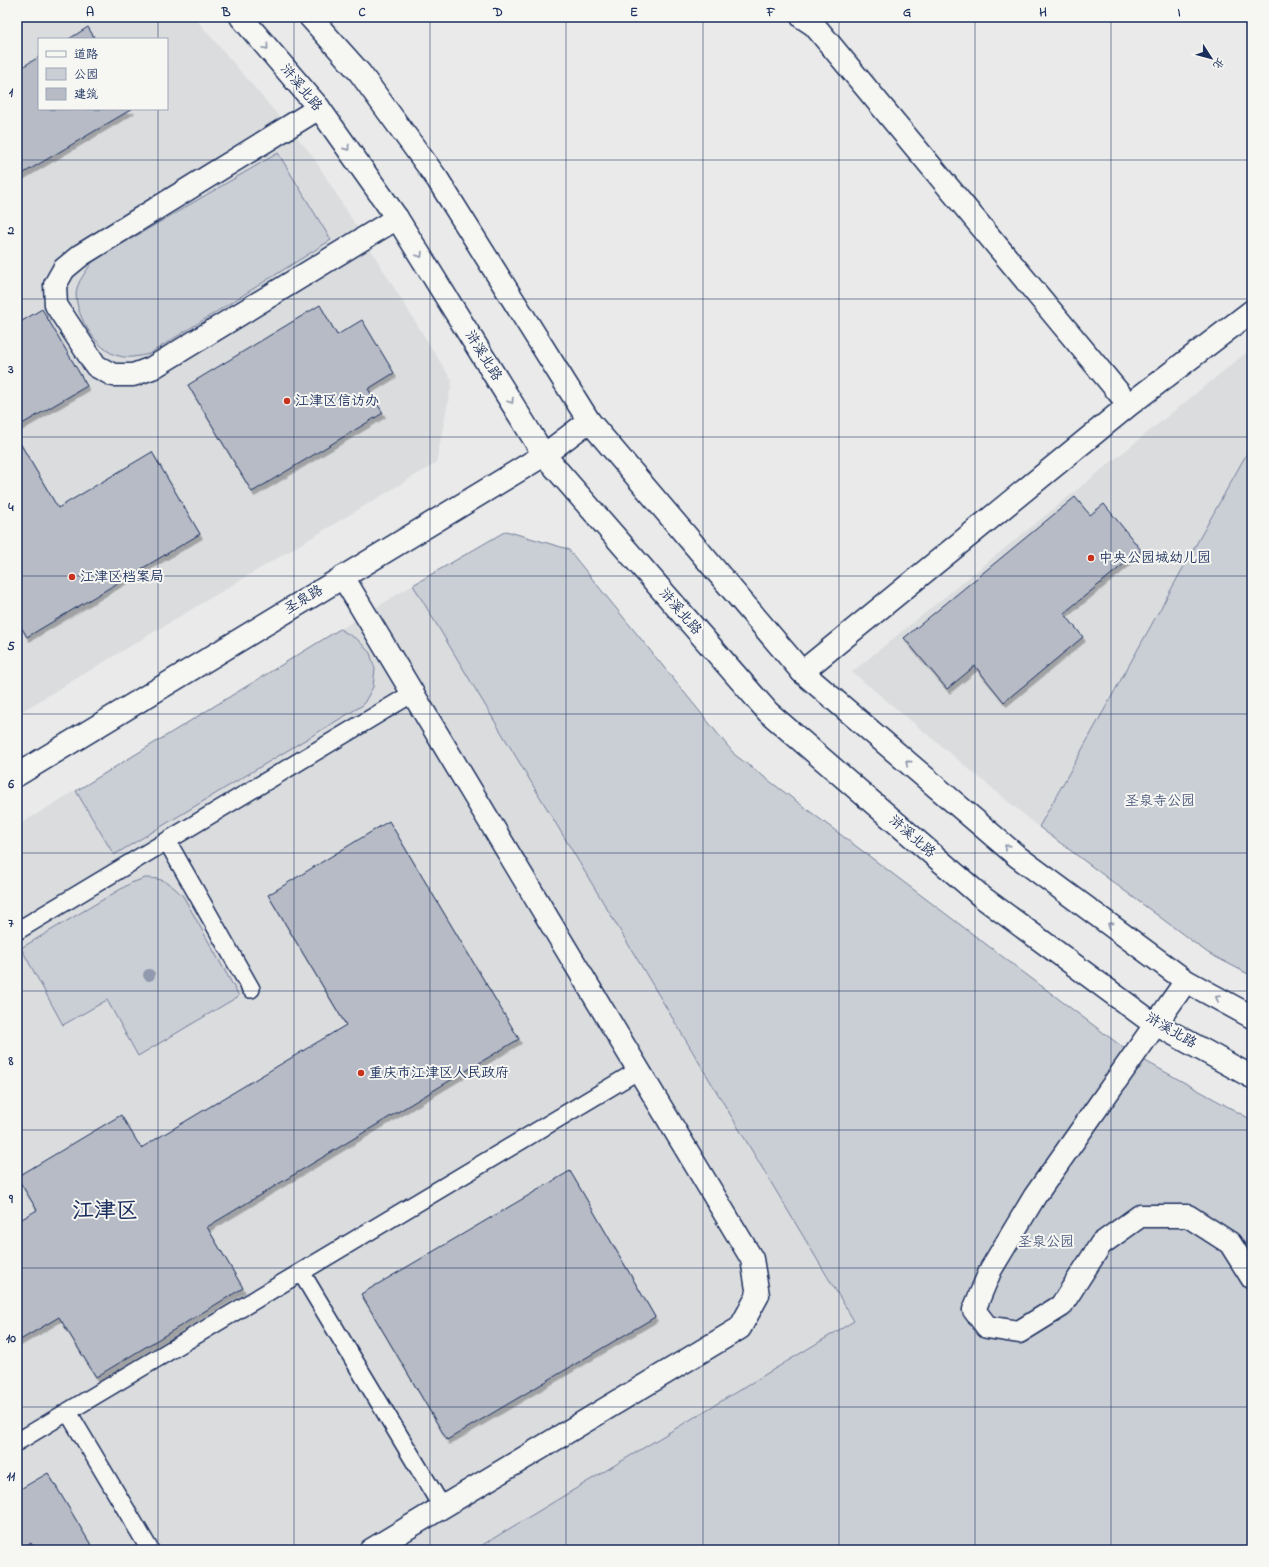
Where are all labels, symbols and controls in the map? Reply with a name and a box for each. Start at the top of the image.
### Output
text: A [86,3,94,22]
text: B [221,3,231,22]
text: C [358,3,366,22]
text: D [492,3,503,22]
text: E [630,3,638,22]
text: F [766,3,776,22]
text: G [903,3,911,22]
text: H [1039,3,1047,22]
text: I [1177,3,1181,22]
legend [38,38,168,110]
north arrow [1191,38,1231,78]
one-way arrow [261,42,268,49]
text: 道路 [74,46,98,64]
text: 北 [1209,54,1228,72]
street label: 浒溪北路 [275,60,327,116]
text: 公园 [74,66,98,84]
text: 1 [9,83,14,102]
text: 建筑 [74,86,98,104]
one-way arrow [342,143,349,150]
text: 2 [7,221,15,240]
one-way arrow [416,251,423,258]
street label: 浒溪北路 [459,327,507,385]
text: 3 [7,360,14,379]
place label: 江津区信访办 [295,391,379,412]
marker: 江津区信访办 [282,396,292,406]
one-way arrow [506,397,513,404]
text: 4 [7,498,14,517]
place label: 中央公园城幼儿园 [1099,548,1211,569]
marker: 中央公园城幼儿园 [1086,553,1096,563]
place label: 江津区档案局 [80,567,164,588]
marker: 江津区档案局 [67,572,77,582]
street label: 圣泉路 [281,580,327,620]
street label: 浒溪北路 [654,584,706,640]
text: 5 [7,637,15,656]
one-way arrow [905,760,913,767]
text: 6 [7,775,14,794]
park label: 圣泉寺公园 [1125,791,1195,812]
street label: 浒溪北路 [884,811,940,863]
one-way arrow [1004,845,1011,852]
text: 7 [8,914,14,933]
one-way arrow [1108,923,1115,930]
one-way arrow [1214,996,1222,1003]
street label: 浒溪北路 [1142,1008,1200,1054]
text: 8 [8,1052,14,1071]
place label: 重庆市江津区人民政府 [369,1063,509,1084]
marker: 重庆市江津区人民政府 [356,1068,366,1078]
text: 9 [8,1190,14,1209]
district label: 江津区 [72,1196,138,1228]
park label: 圣泉公园 [1018,1232,1074,1253]
text: 10 [6,1329,16,1348]
text: 11 [7,1467,16,1486]

